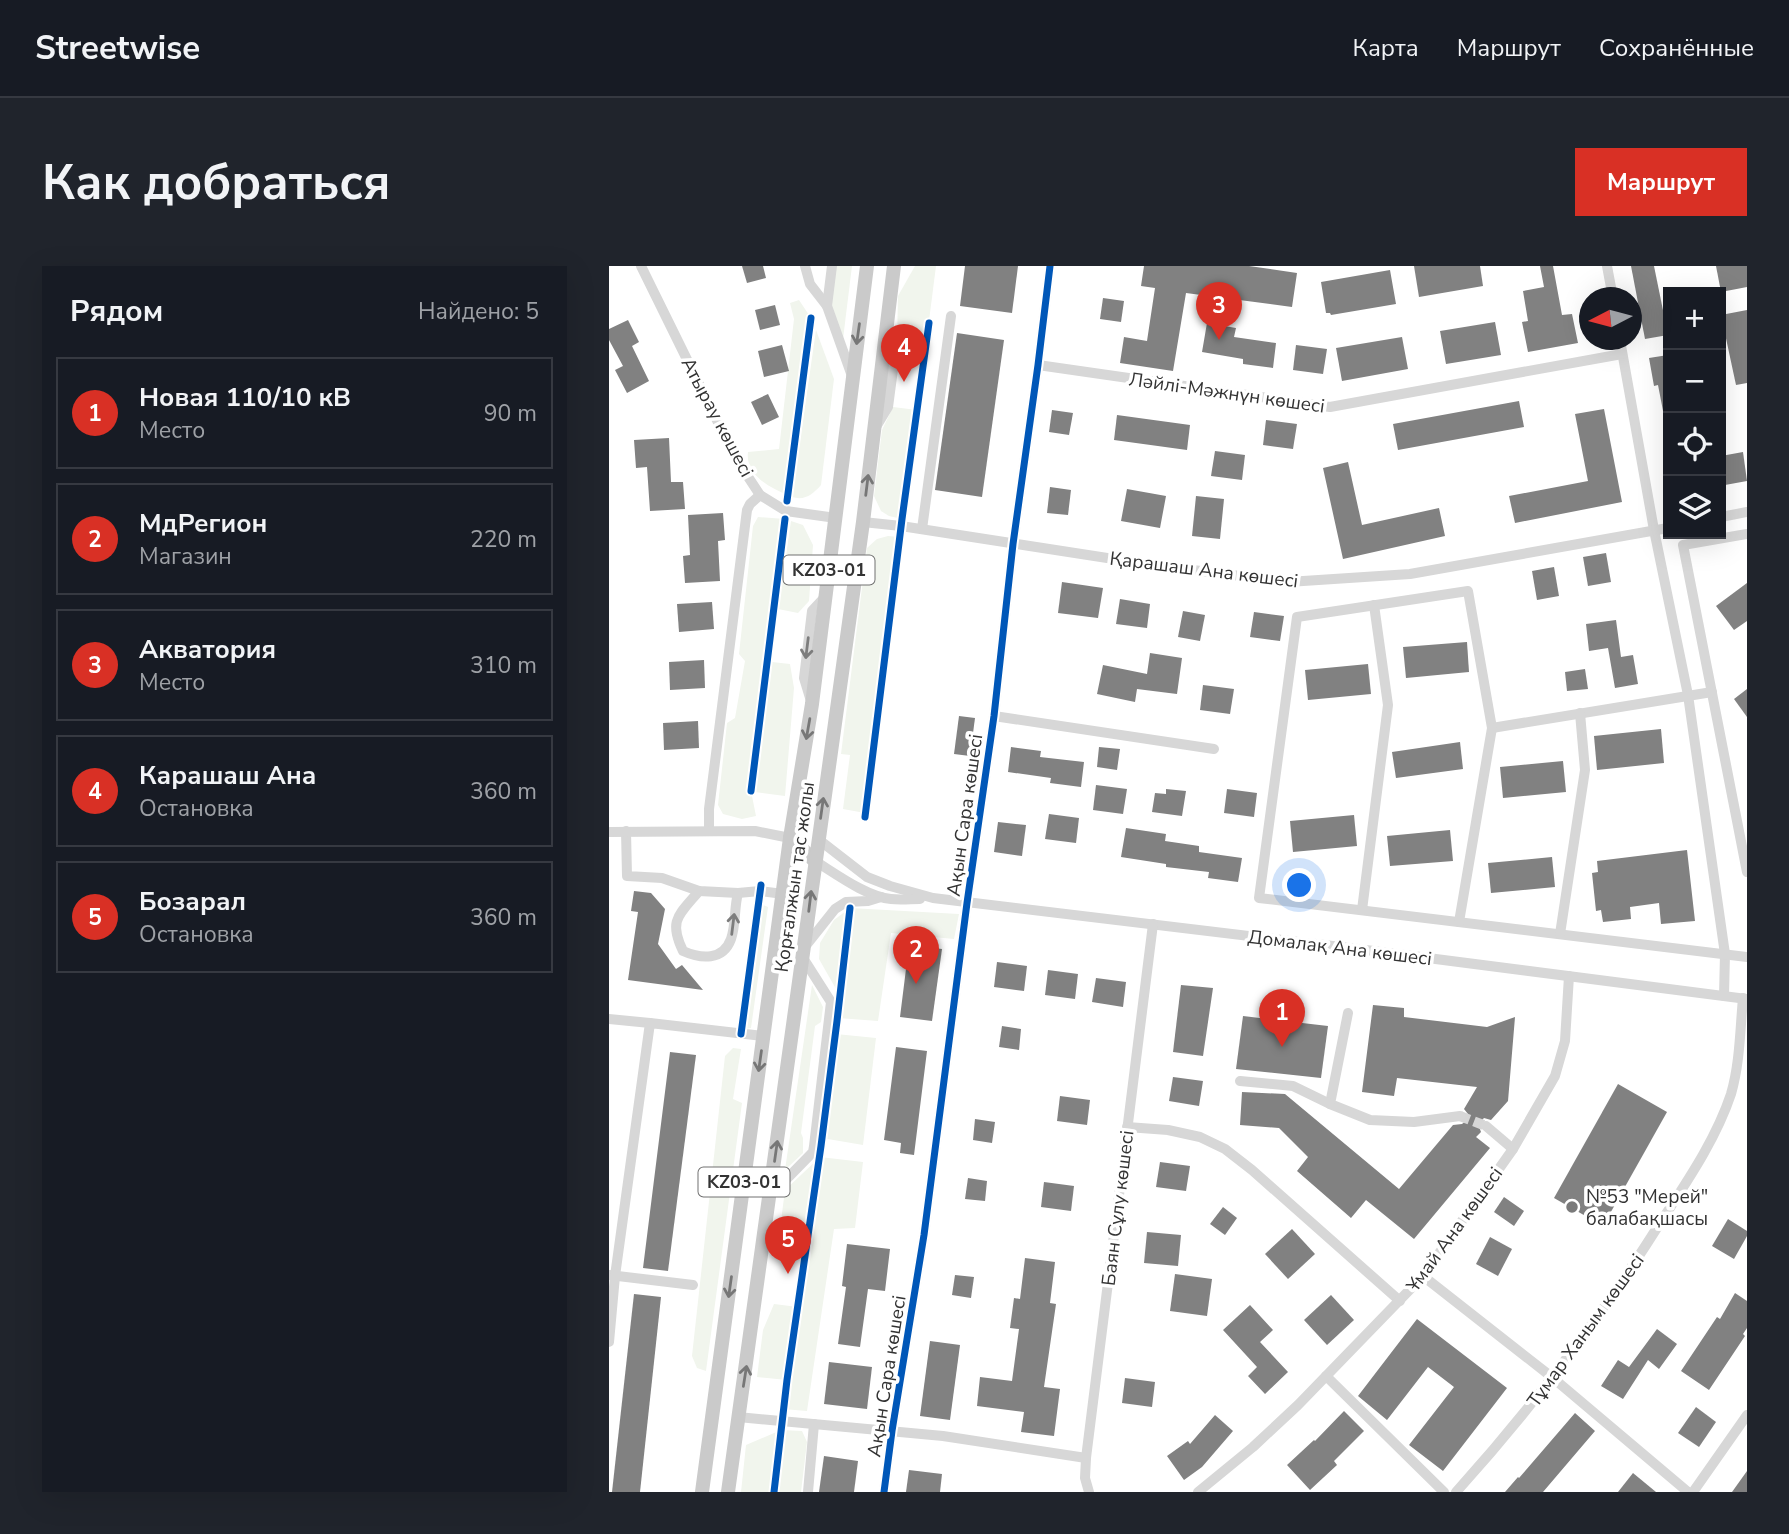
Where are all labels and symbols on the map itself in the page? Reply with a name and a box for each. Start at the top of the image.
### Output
pin: 3 [1196,282,1242,340]
north arrow [1579,287,1642,350]
one-way arrow [851,322,864,344]
pin: 4 [881,324,927,382]
street label: Атырау көшесі [675,353,760,482]
street label: Ләйлі-Мәжнүн көшесі [1127,366,1326,420]
one-way arrow [861,475,874,497]
street label: Қарашаш Ана көшесі [1108,546,1300,594]
road number: KZ03-01 [783,556,875,584]
one-way arrow [801,636,814,659]
one-way arrow [801,717,814,740]
street label: Ақын Сара көшесі [941,732,989,898]
street label: Қорғалжын тас жолы [769,780,821,974]
one-way arrow [816,797,829,820]
your location [1282,868,1316,902]
one-way arrow [804,890,817,913]
one-way arrow [726,913,739,936]
street label: Домалақ Ана көшесі [1246,924,1433,972]
pin: 2 [893,926,939,984]
pin: 1 [1259,989,1305,1047]
one-way arrow [753,1049,766,1072]
street label: Баян Сұлу көшесі [1096,1129,1140,1287]
one-way arrow [769,1140,782,1162]
street label: Ұмай Ана көшесі [1400,1162,1509,1298]
road number: KZ03-01 [699,1168,789,1197]
place label: №53 "Мерей" балабақшасы [1586,1184,1708,1232]
marker: №53 "Мерей" балабақшасы [1564,1199,1580,1215]
pin: 5 [765,1216,811,1274]
street label: Тұмар Ханым көшесі [1521,1249,1650,1413]
one-way arrow [723,1275,736,1298]
street label: Ақын Сара көшесі [861,1293,913,1459]
one-way arrow [739,1365,752,1388]

